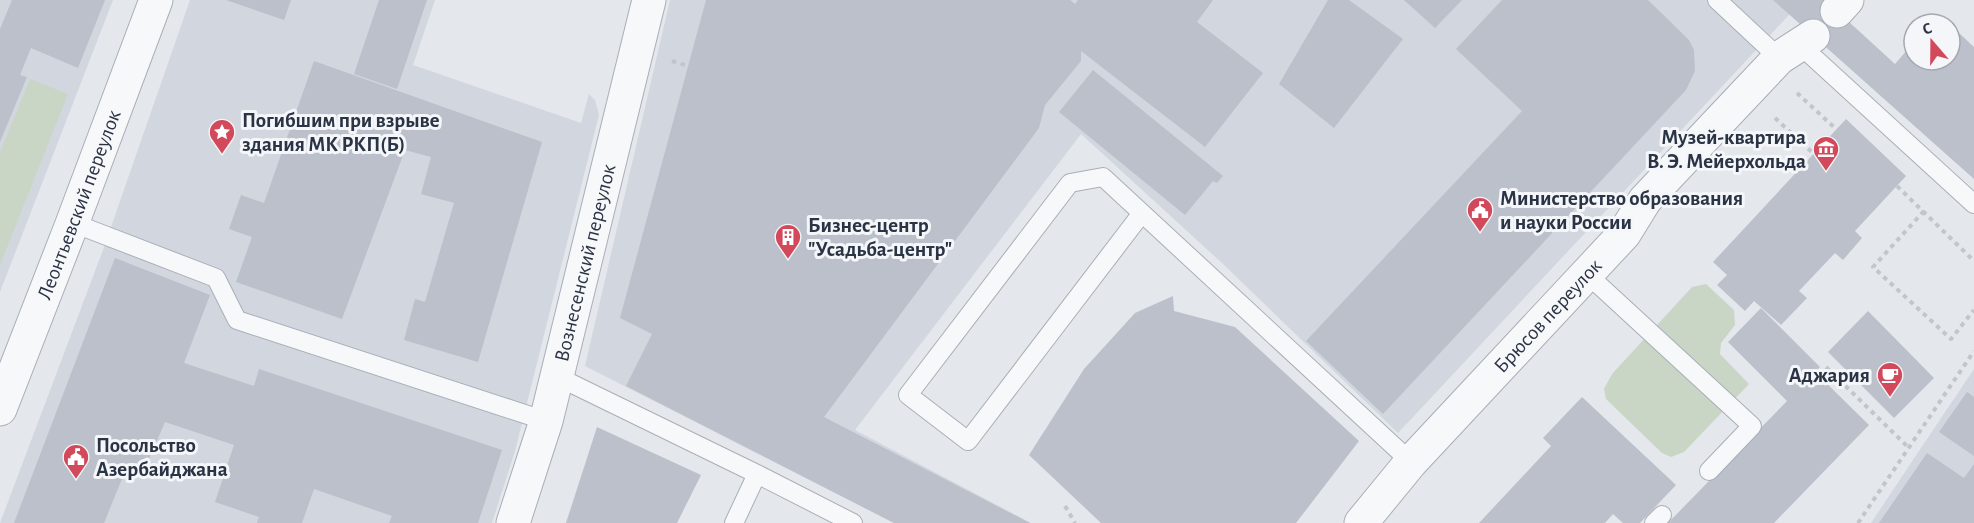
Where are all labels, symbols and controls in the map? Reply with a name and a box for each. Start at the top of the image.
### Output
north arrow [1902,12,1962,72]
text: С [1920,20,1934,38]
street label: Леонтьевский переулок [34,107,125,302]
place label: Погибшим при взрыве здания МК РКП(Б) [242,110,440,155]
place icon: Погибшим при взрыве здания МК РКП(Б) [207,117,237,155]
place label: Музей-квартира В. Э. Мейерхольда [1647,127,1806,172]
museum icon: Музей-квартира В. Э. Мейерхольда [1811,134,1841,172]
street label: Вознесенский переулок [551,162,620,364]
place label: Министерство образования и науки России [1500,188,1743,233]
public building icon: Министерство образования и науки России [1465,195,1495,233]
place label: Бизнес-центр "Усадьба-центр" [808,215,952,260]
building icon: Бизнес-центр "Усадьба-центр" [773,222,803,260]
street label: Брюсов переулок [1490,255,1606,377]
cafe icon: Аджария [1875,360,1905,398]
place label: Аджария [1789,365,1870,386]
place label: Посольство Азербайджана [96,435,228,480]
public building icon: Посольство Азербайджана [61,442,91,480]

